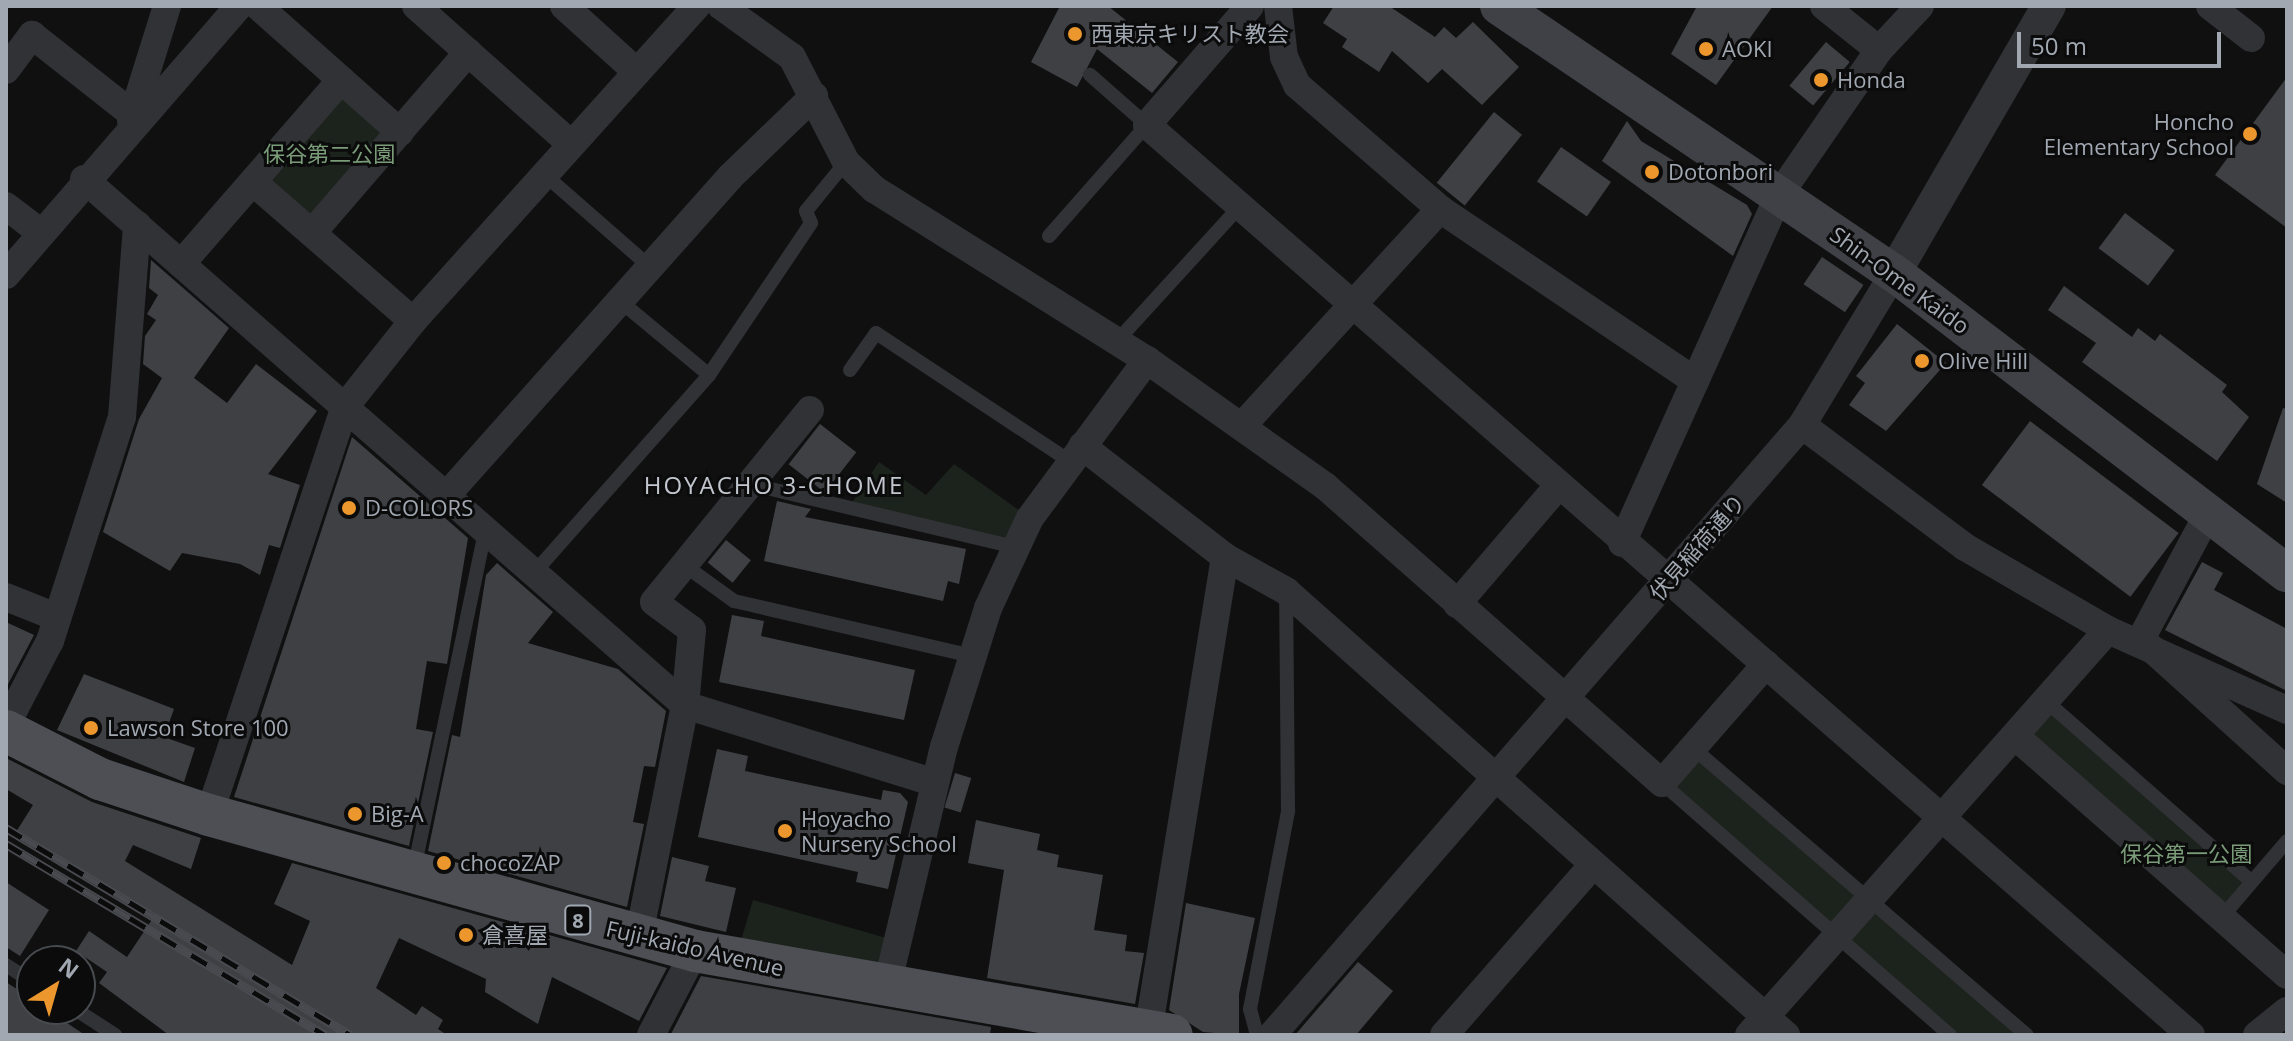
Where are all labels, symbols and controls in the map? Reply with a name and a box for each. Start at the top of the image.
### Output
scale bar [2021,16,2225,66]
place label: 西東京キリスト教会 [1091,21,1289,47]
marker: 西東京キリスト教会 [1066,25,1084,43]
text: 50 m [2031,29,2087,62]
place label: AOKI [1722,36,1773,62]
marker: AOKI [1697,40,1715,58]
place label: Honda [1837,67,1906,93]
marker: Honda [1812,71,1830,89]
place label: Honcho Elementary School [2044,108,2234,160]
marker: Honcho Elementary School [2241,125,2259,143]
park label: 保谷第二公園 [263,141,395,167]
place label: Dotonbori [1668,159,1773,185]
marker: Dotonbori [1643,163,1661,181]
street label: Shin-Ome Kaido [1825,221,1975,339]
place label: Olive Hill [1938,348,2028,374]
marker: Olive Hill [1913,352,1931,370]
district label: HOYACHO 3-CHOME [644,471,904,499]
street label: 伏見稲荷通り [1644,489,1750,605]
place label: D-COLORS [365,495,473,521]
marker: D-COLORS [340,499,358,517]
place label: Lawson Store 100 [107,715,289,741]
marker: Lawson Store 100 [82,719,100,737]
place label: Big-A [371,801,424,827]
marker: Big-A [346,805,364,823]
place label: Hoyacho Nursery School [801,805,957,856]
marker: Hoyacho Nursery School [776,822,794,840]
park label: 保谷第一公園 [2120,841,2252,867]
place label: chocoZAP [460,850,561,876]
marker: chocoZAP [435,854,453,872]
road number: 8 [564,904,592,936]
street label: Fuji-kaido Avenue [604,915,786,981]
place label: 倉喜屋 [482,922,548,948]
marker: 倉喜屋 [457,926,475,944]
north arrow [16,945,96,1025]
text: N [53,950,85,985]

